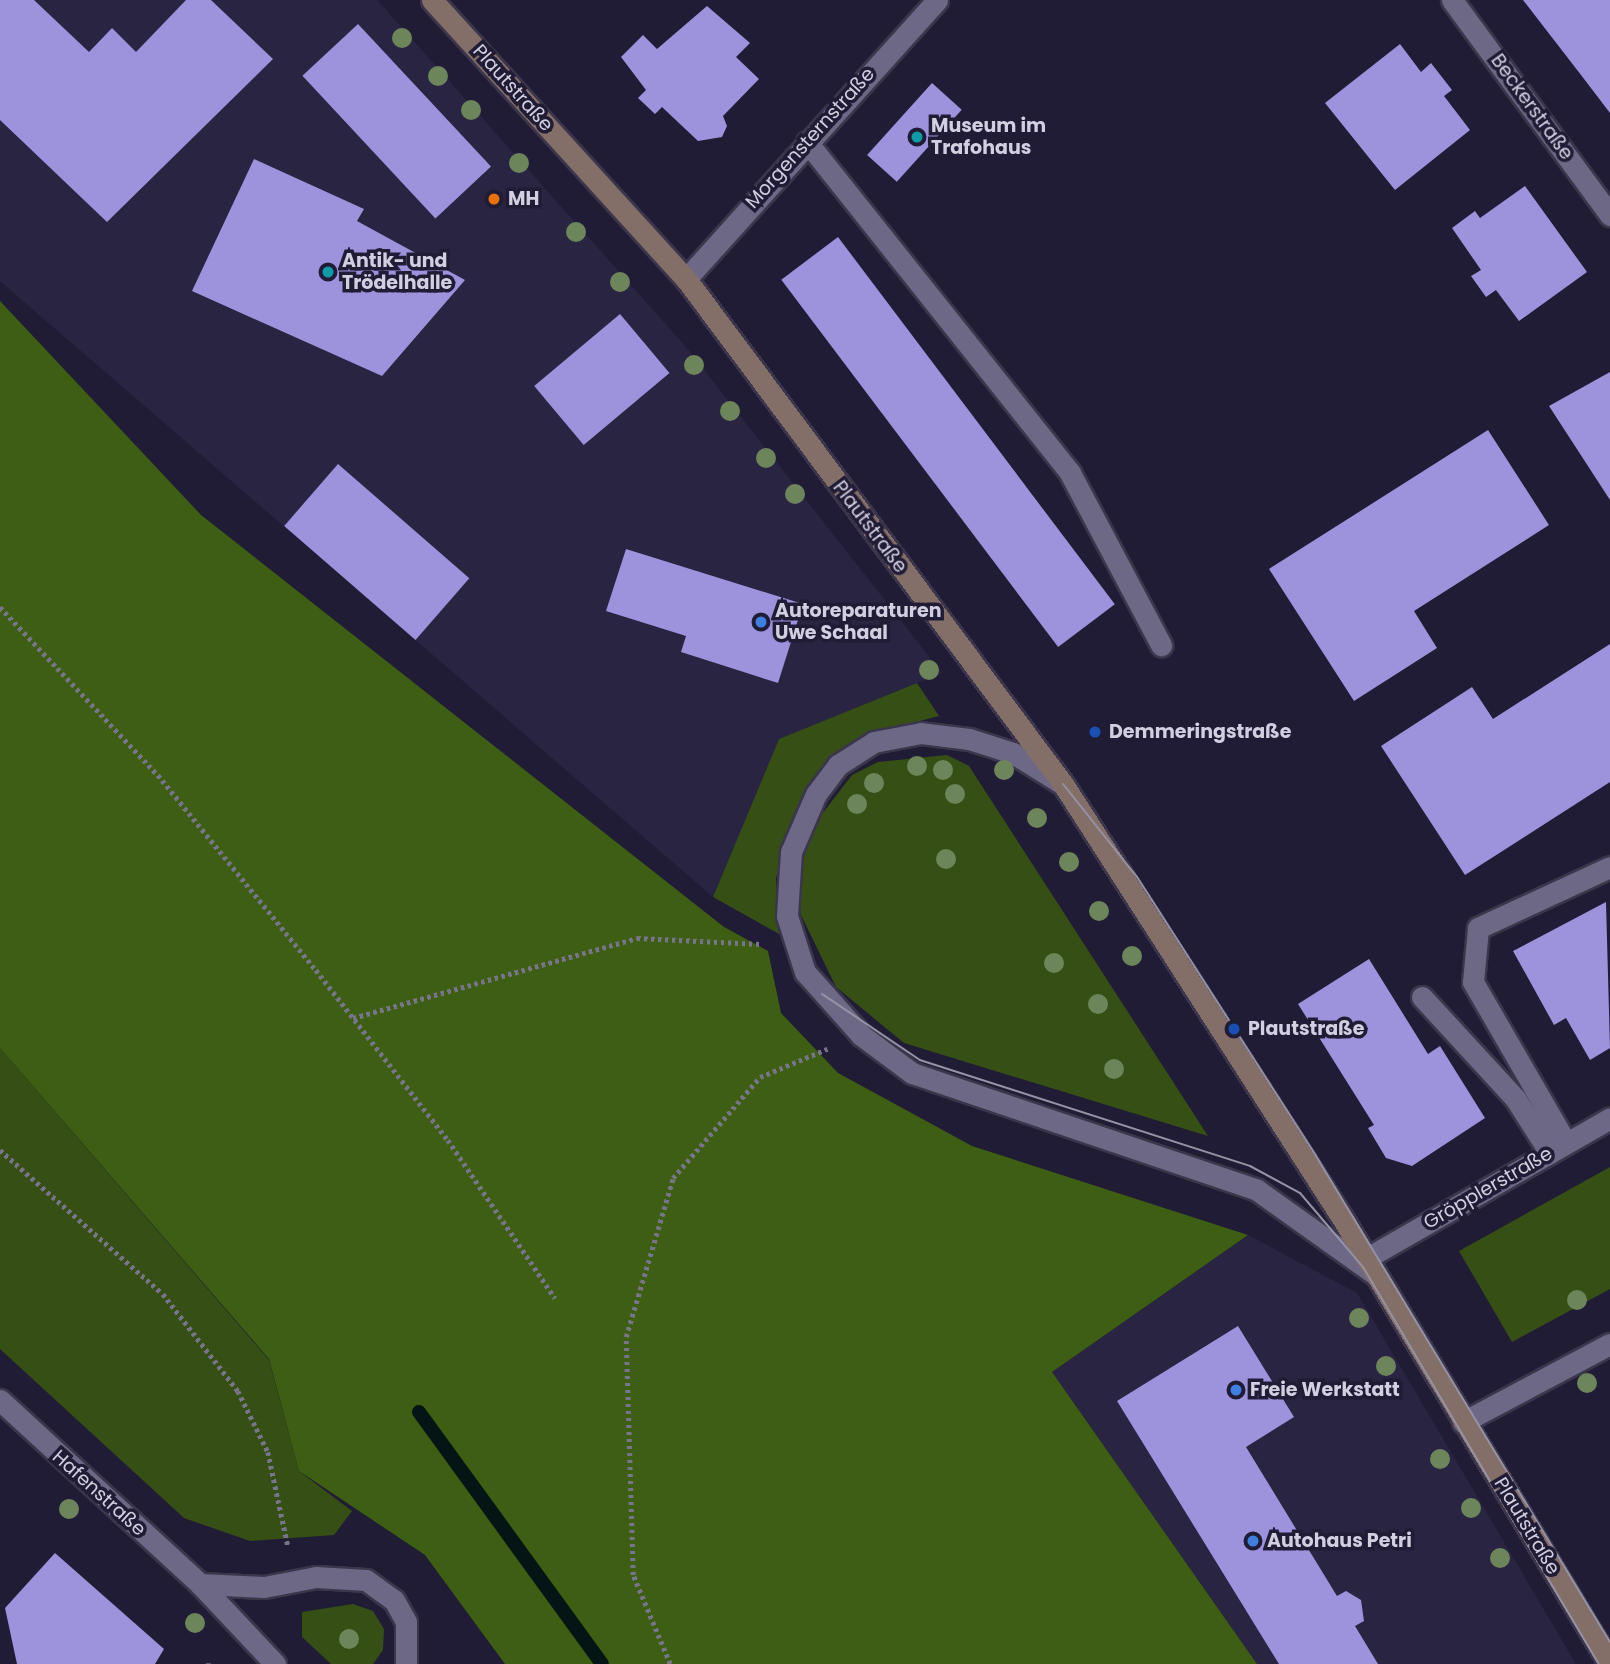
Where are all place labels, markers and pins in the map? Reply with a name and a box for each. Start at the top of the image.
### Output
place label: Museum im Trafohaus [931,115,1046,159]
marker: Museum im Trafohaus [909,129,925,145]
place label: MH [508,188,539,210]
marker: MH [486,191,502,207]
place label: Antik- und Trödelhalle [342,250,452,294]
marker: Antik- und Trödelhalle [320,264,336,280]
place label: Autoreparaturen Uwe Schaal [775,600,941,644]
marker: Autoreparaturen Uwe Schaal [753,614,769,630]
place label: Demmeringstraße [1109,721,1291,743]
marker: Demmeringstraße [1087,724,1103,740]
place label: Plautstraße [1248,1018,1364,1040]
marker: Plautstraße [1226,1021,1242,1037]
place label: Freie Werkstatt [1250,1379,1400,1401]
marker: Freie Werkstatt [1228,1382,1244,1398]
place label: Autohaus Petri [1267,1530,1412,1552]
marker: Autohaus Petri [1245,1533,1261,1549]

